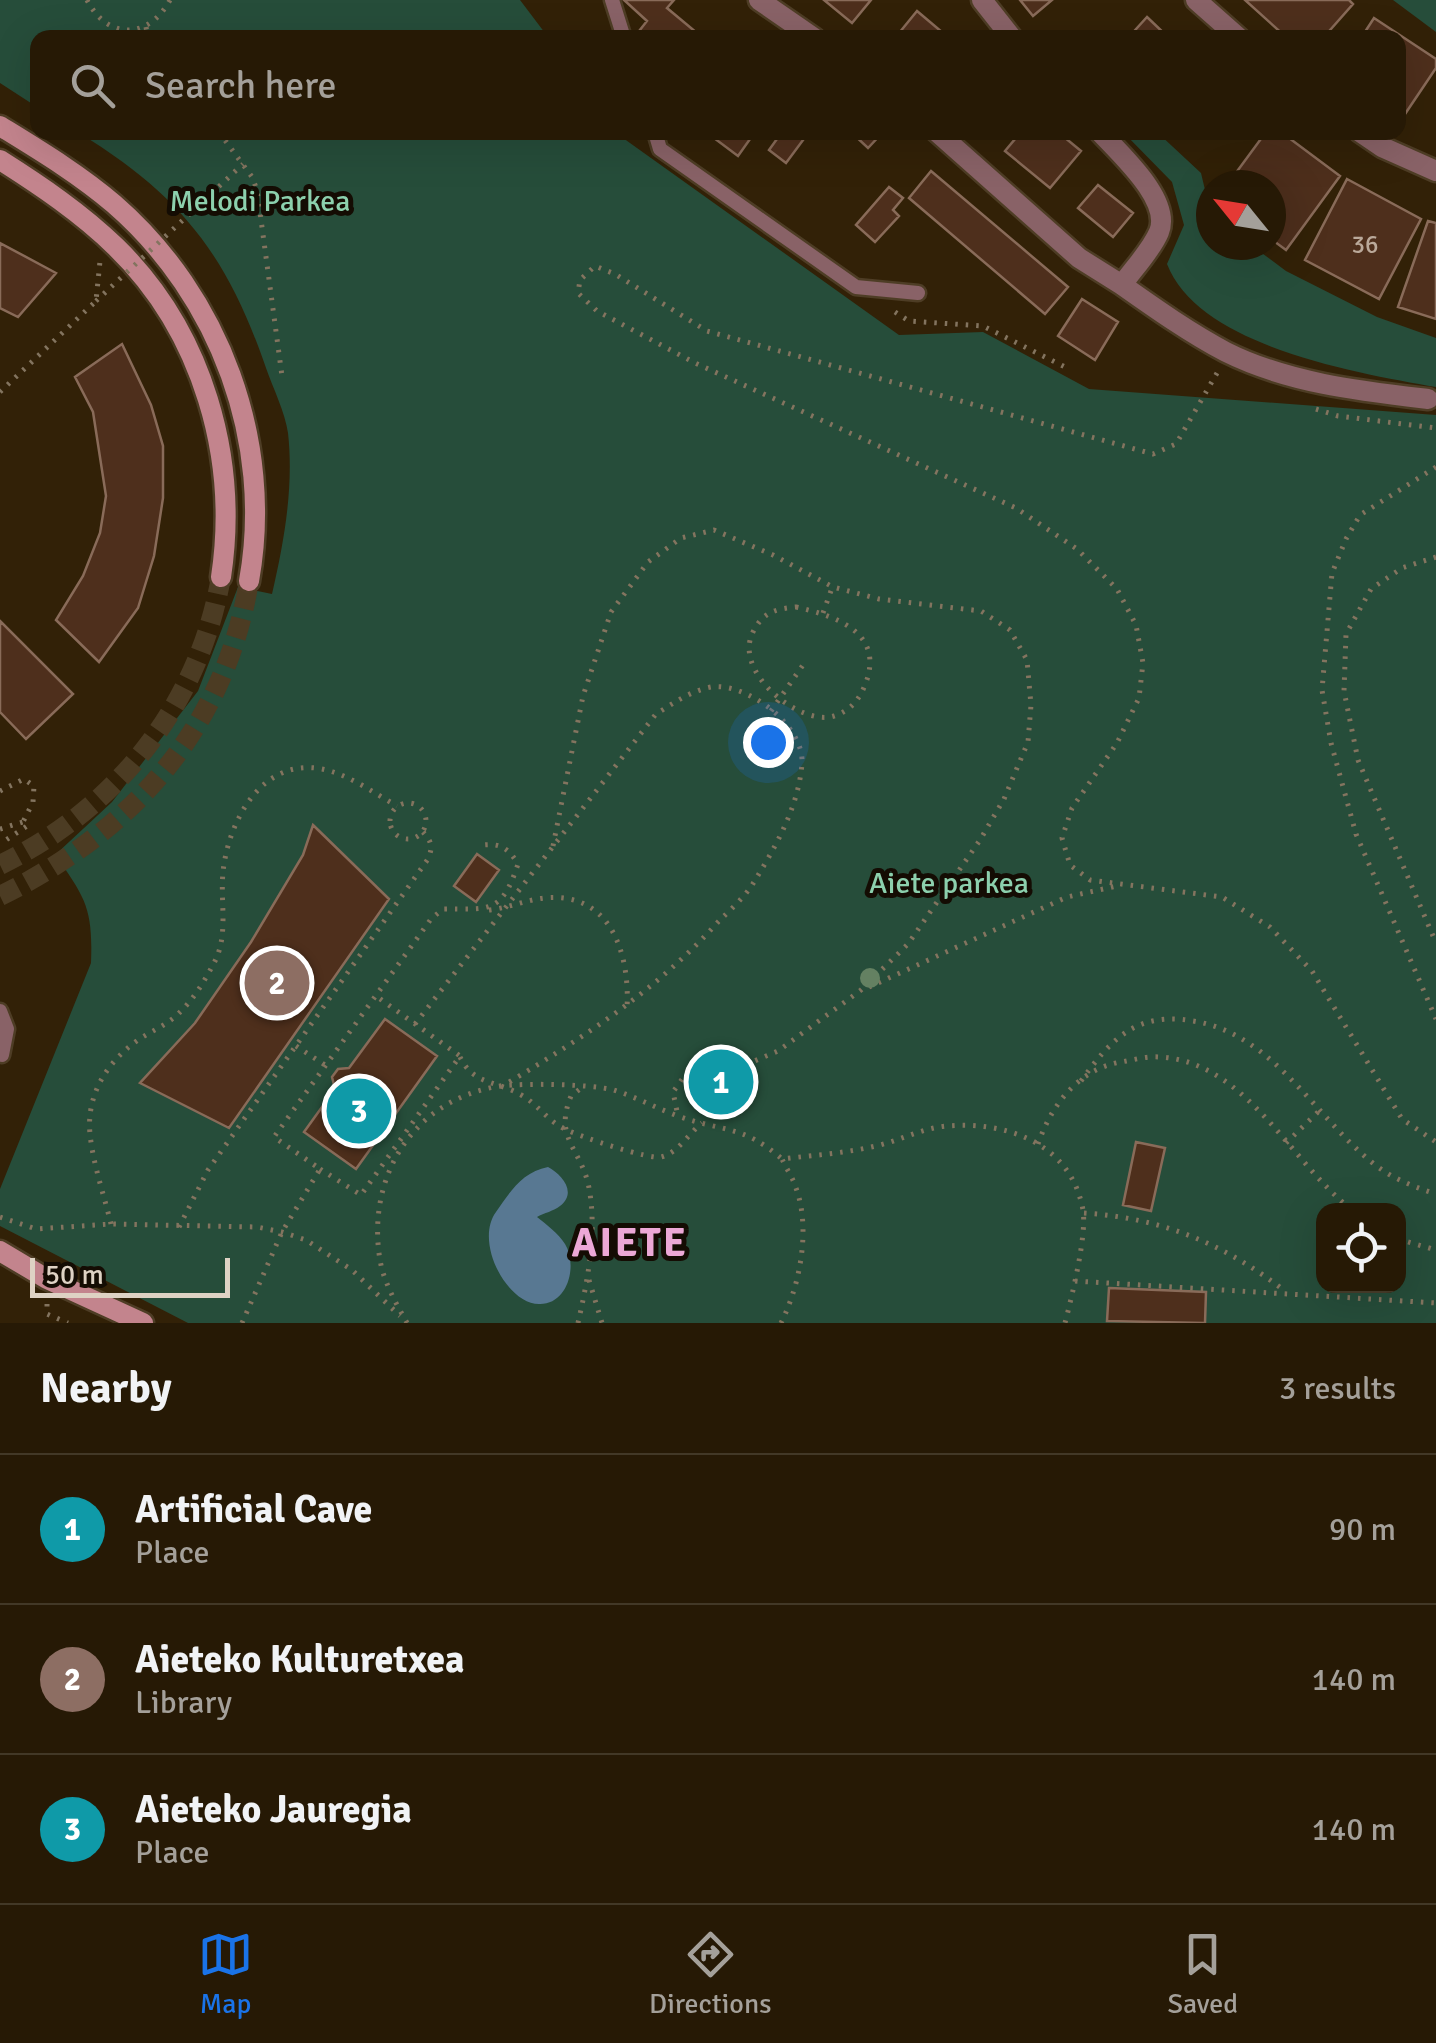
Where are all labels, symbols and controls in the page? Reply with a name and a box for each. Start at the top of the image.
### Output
search box [30,30,1406,140]
icon: search [65,58,120,113]
text: Search here [145,62,337,109]
north arrow [1196,170,1286,260]
park label: Melodi Parkea [169,183,351,220]
house number: 36 [1351,229,1379,260]
your location [743,717,794,768]
park label: Aiete parkea [869,865,1029,902]
pin: 2 [244,946,310,1020]
pin: 1 [688,1044,754,1120]
pin: 3 [326,1074,392,1148]
map controls [1316,1203,1406,1293]
button: locate [1316,1203,1406,1293]
district label: AIETE [572,1218,688,1268]
scale bar [30,1253,230,1298]
text: 50 m [45,1258,104,1292]
text: Nearby [40,1363,172,1414]
text: 3 results [1279,1369,1396,1408]
text: Artificial Cave [135,1486,372,1533]
text: 1 [64,1510,81,1549]
text: 90 m [1329,1510,1396,1549]
text: Place [135,1533,210,1572]
text: Aieteko Kulturetxea [135,1636,465,1683]
text: 2 [64,1660,81,1699]
text: 140 m [1312,1660,1396,1699]
text: Library [135,1683,232,1722]
text: Aieteko Jauregia [135,1786,412,1833]
text: 3 [64,1810,81,1849]
text: 140 m [1312,1810,1396,1849]
text: Place [135,1833,210,1872]
tab: Map [198,1927,253,2021]
tab: Directions [649,1927,771,2021]
tab: Saved [1167,1927,1238,2021]

